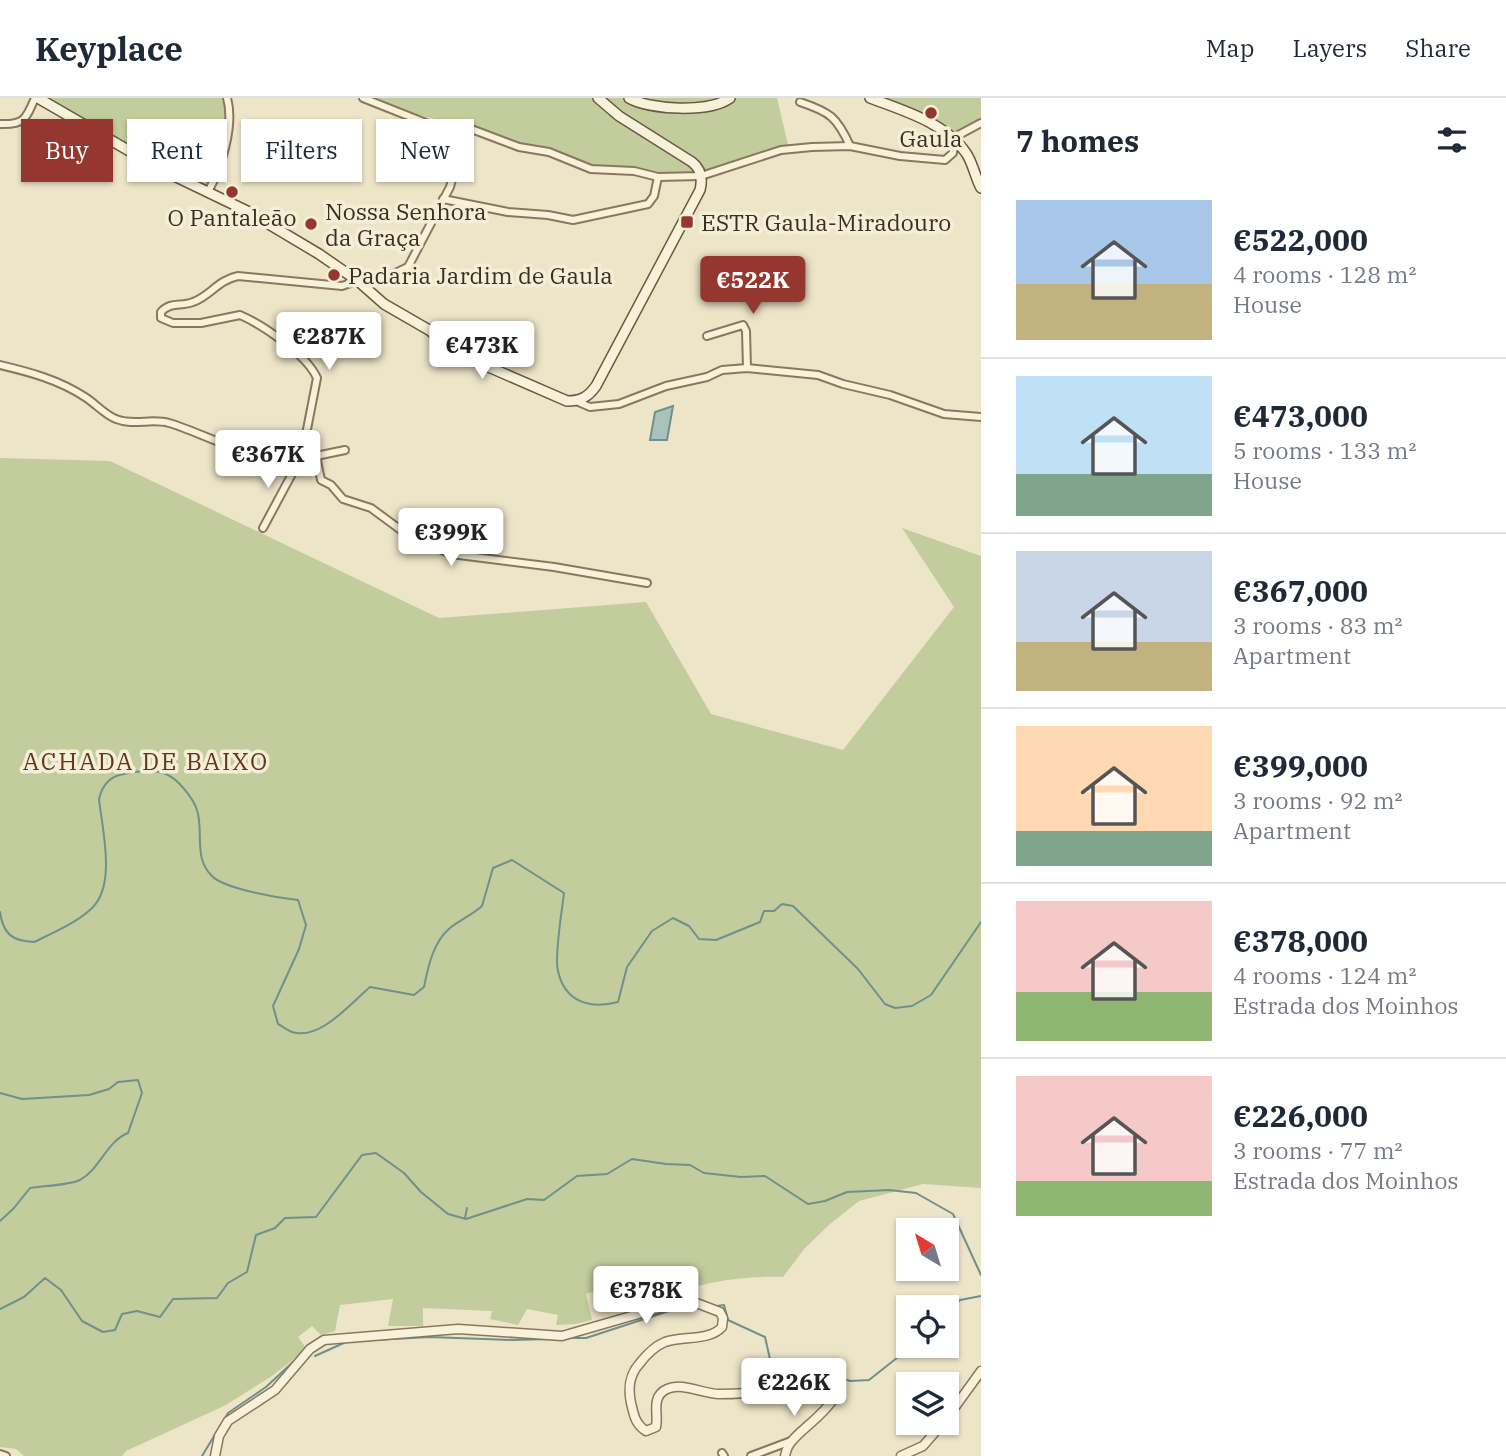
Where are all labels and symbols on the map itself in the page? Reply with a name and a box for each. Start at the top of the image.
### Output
marker: Gaula [923,105,939,121]
place label: Gaula [900,123,962,153]
marker: O Pantaleão [224,184,240,200]
place label: Nossa Senhora da Graça [325,196,487,252]
place label: O Pantaleão [168,202,296,232]
place label: ESTR Gaula-Miradouro [701,207,951,237]
marker: ESTR Gaula-Miradouro [679,214,695,230]
marker: Nossa Senhora da Graça [303,216,319,232]
pin: €522K [704,256,802,316]
place label: Padaria Jardim de Gaula [348,260,613,290]
marker: Padaria Jardim de Gaula [326,267,342,283]
pin: €287K [280,313,378,372]
pin: €473K [433,322,531,381]
pin: €367K [219,430,317,490]
pin: €399K [402,508,500,568]
district label: ACHADA DE BAIXO [23,745,269,777]
north arrow [896,1218,959,1281]
pin: €378K [597,1266,695,1326]
pin: €226K [745,1358,843,1418]

